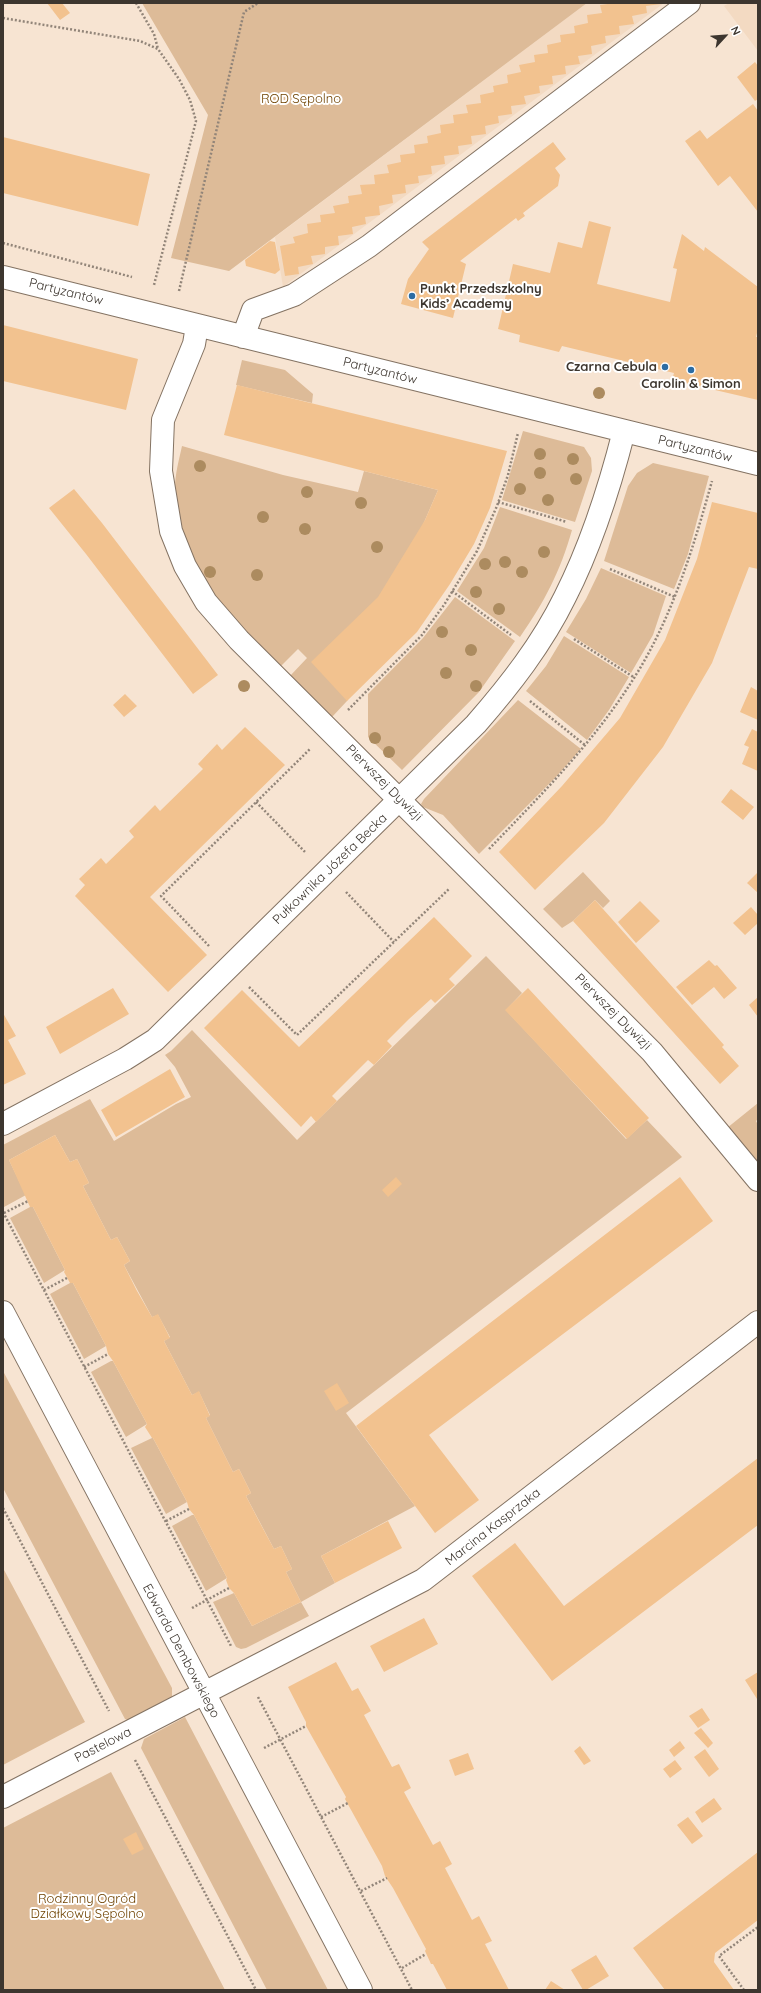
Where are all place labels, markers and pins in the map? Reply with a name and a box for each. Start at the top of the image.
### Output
place label: Punkt Przedszkolny Kids’ Academy [420,281,542,312]
marker: Punkt Przedszkolny Kids’ Academy [407,291,417,301]
place label: Czarna Cebula [566,359,657,375]
marker: Czarna Cebula [660,362,670,372]
marker: Carolin & Simon [686,365,696,375]
place label: Carolin & Simon [641,376,741,392]

